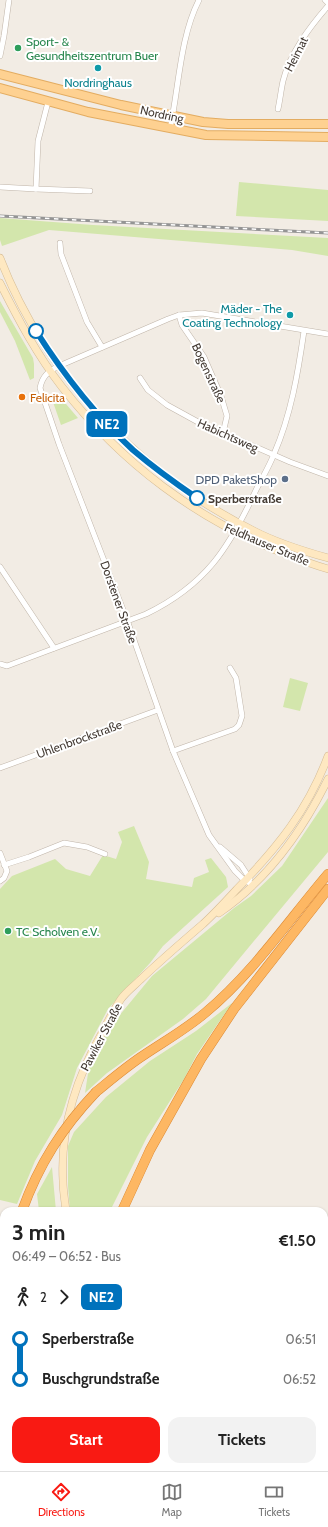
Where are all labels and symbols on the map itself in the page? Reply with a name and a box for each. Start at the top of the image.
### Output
place label: Sport- & Gesundheitszentrum Buer [26,34,158,63]
street label: Heimat [281,34,311,74]
marker: Sport- & Gesundheitszentrum Buer [13,43,23,53]
marker: Nordringhaus [93,63,103,73]
place label: Nordringhaus [64,75,132,90]
street label: Nordring [139,102,186,126]
place label: Mäder - The Coating Technology [182,301,282,330]
marker: Mäder - The Coating Technology [285,310,295,320]
unlabelled marker [28,323,44,339]
street label: Bogenstraße [189,341,229,405]
place label: Felicita [30,390,65,405]
marker: Felicita [17,392,27,402]
line badge: NE2 [84,411,130,437]
street label: Habichtsweg [195,415,262,455]
place label: DPD PaketShop [196,472,277,487]
marker: DPD PaketShop [280,474,290,484]
marker: Sperberstraße [189,490,205,506]
place label: Sperberstraße [208,491,282,506]
street label: Feldhauser Straße [222,519,312,569]
street label: Dorstener Straße [97,559,141,645]
street label: Uhlenbrockstraße [34,717,124,761]
place label: TC Scholven e.V. [16,924,99,939]
marker: TC Scholven e.V. [3,926,13,936]
street label: Pawiker Straße [77,1001,125,1073]

